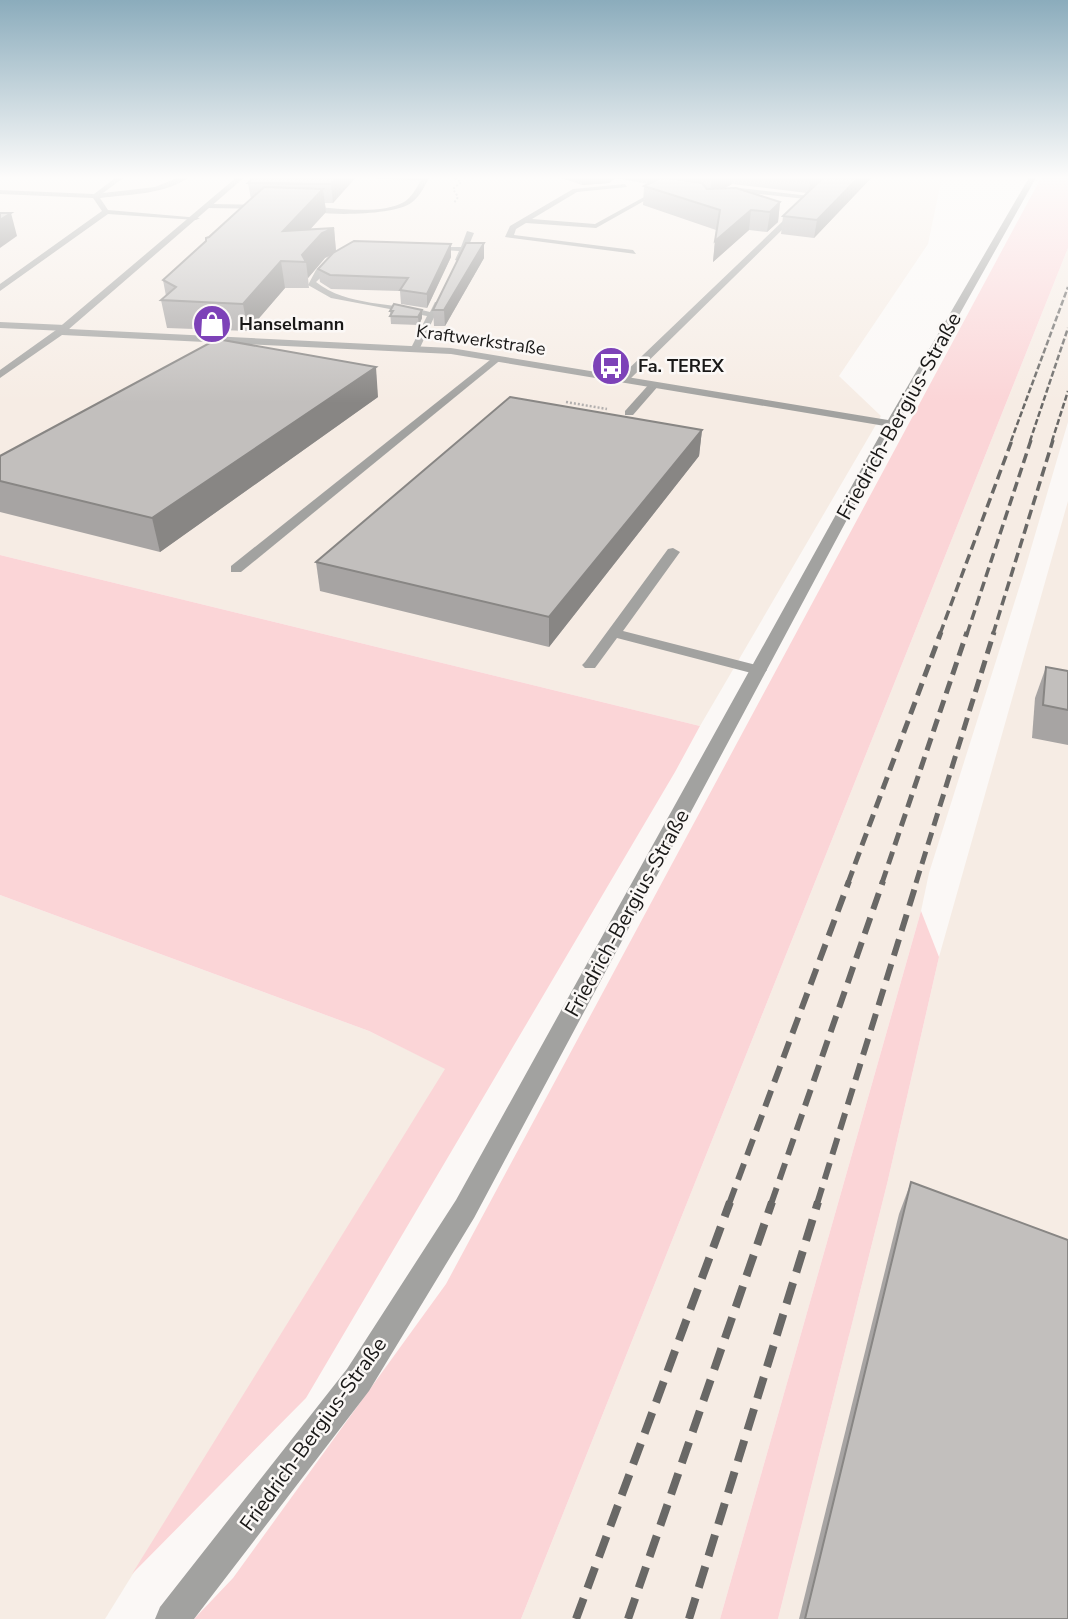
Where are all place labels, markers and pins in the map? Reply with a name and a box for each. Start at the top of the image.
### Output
shop icon: Hanselmann [191,303,233,345]
place label: Hanselmann [239,312,344,336]
bus stop icon: Fa. TEREX [590,345,632,387]
place label: Fa. TEREX [638,354,725,378]

